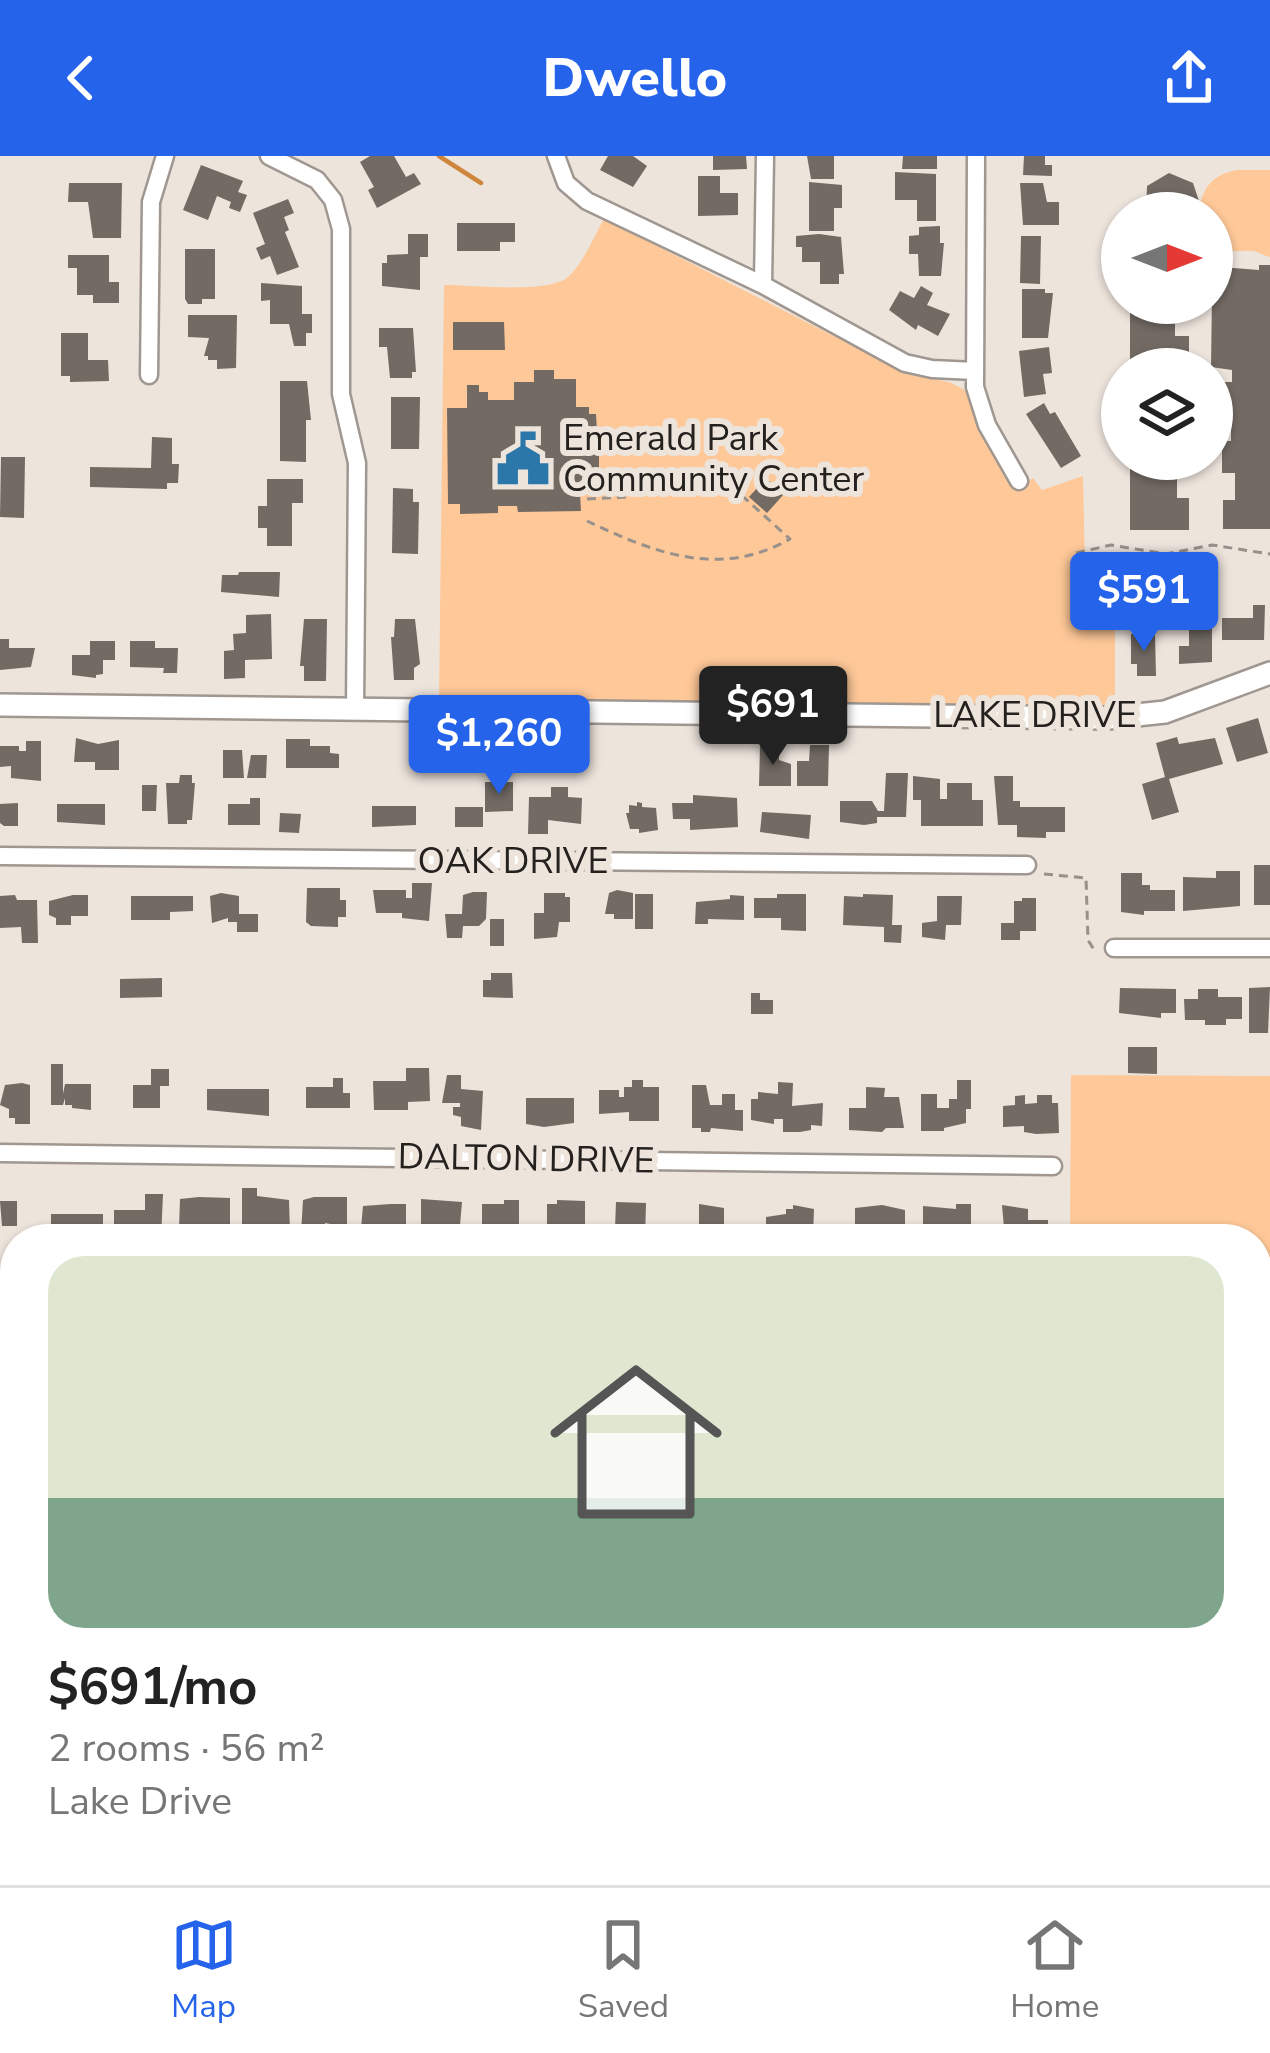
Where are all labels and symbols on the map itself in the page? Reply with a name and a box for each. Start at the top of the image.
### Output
north arrow [1101,192,1233,324]
place label: Emerald Park Community Center [563,414,864,504]
public building icon: Emerald Park Community Center [494,430,552,488]
pin: $591 [1073,552,1215,654]
pin: $691 [702,666,844,768]
street label: LAKE DRIVE [933,691,1137,740]
pin: $1,260 [401,695,597,797]
street label: OAK DRIVE [418,837,608,886]
street label: DALTON DRIVE [397,1132,655,1186]

